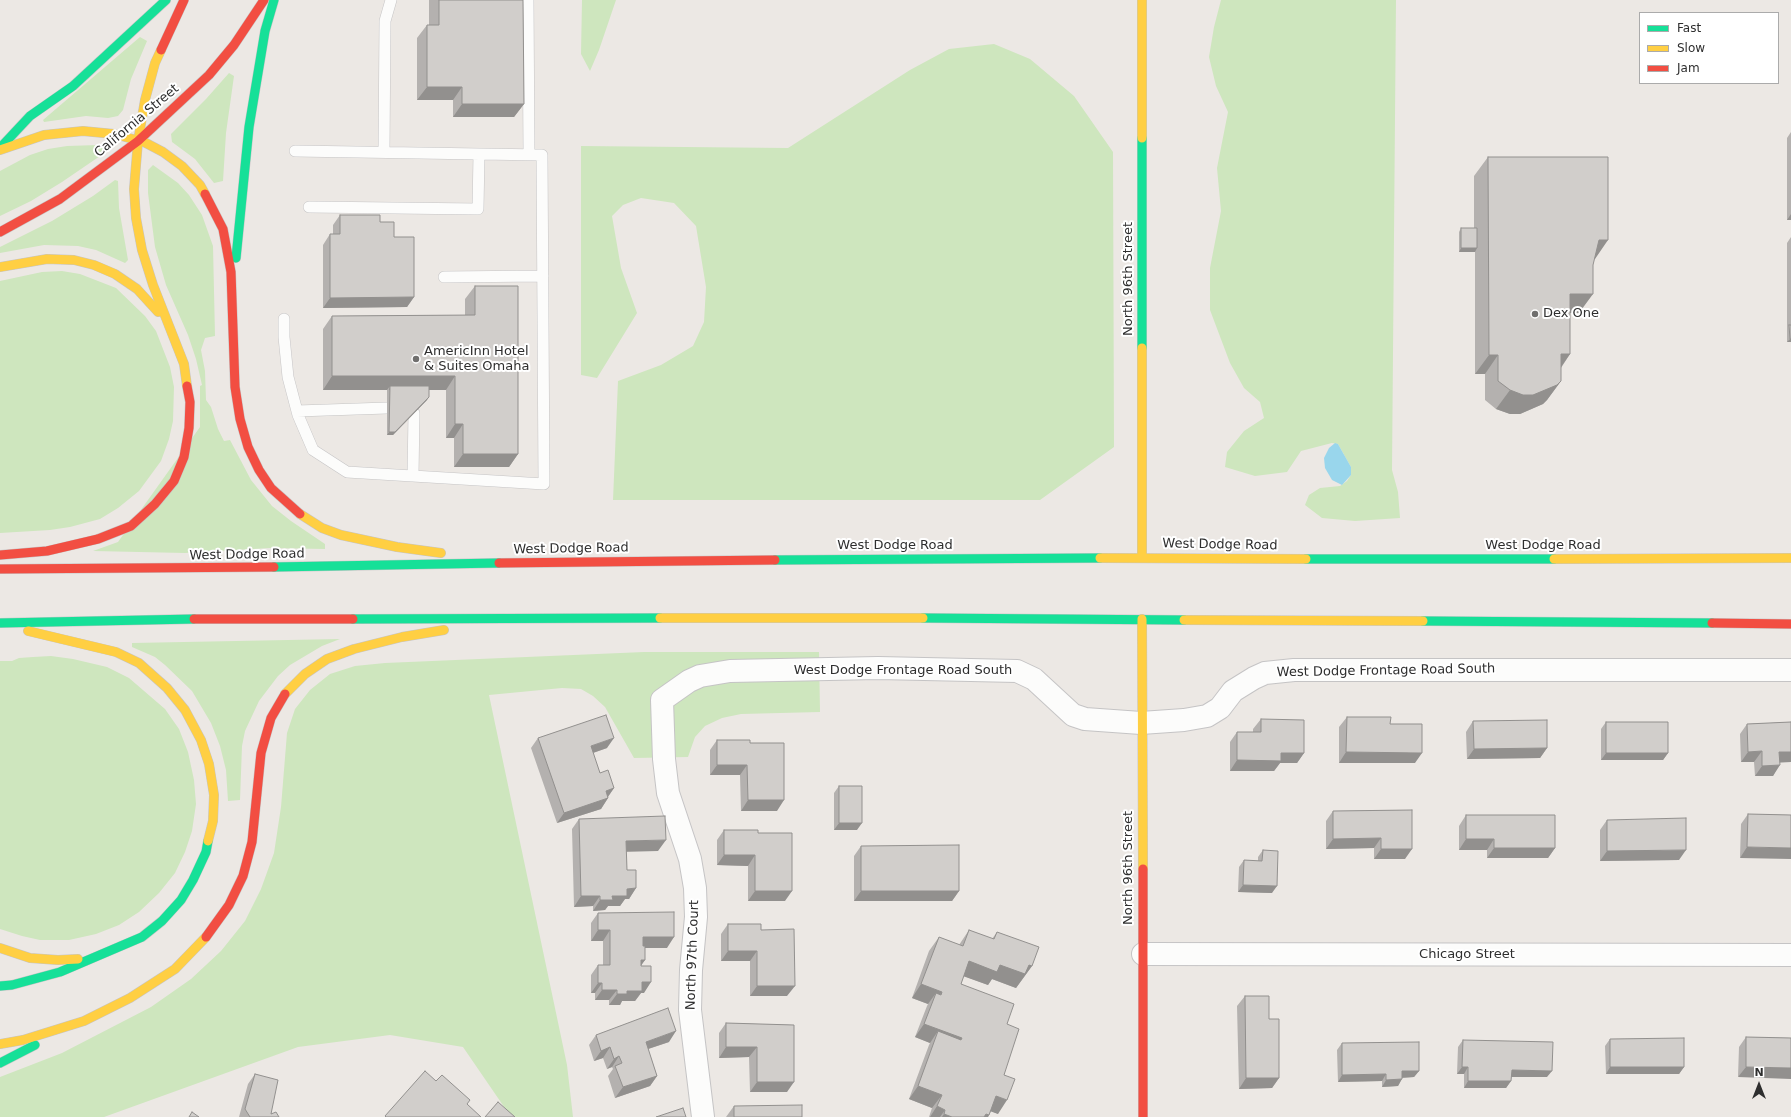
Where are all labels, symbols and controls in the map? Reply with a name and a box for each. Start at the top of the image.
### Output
legend [1639,12,1779,84]
text: Fast [1677,21,1701,35]
text: Slow [1677,41,1705,55]
text: Jam [1677,61,1700,75]
street label: California Street [92,81,182,161]
street label: North 96th Street [1121,222,1137,336]
place label: Dex One [1543,306,1599,322]
marker: Dex One [1530,309,1540,319]
place label: AmericInn Hotel & Suites Omaha [424,344,529,375]
marker: AmericInn Hotel & Suites Omaha [411,354,421,364]
street label: West Dodge Road [1162,536,1278,554]
street label: West Dodge Road [837,538,953,554]
street label: West Dodge Road [1485,538,1601,554]
street label: West Dodge Road [513,540,629,558]
street label: West Dodge Road [189,546,305,564]
street label: West Dodge Frontage Road South [1277,661,1495,681]
street label: West Dodge Frontage Road South [794,663,1012,679]
street label: North 96th Street [1121,811,1137,925]
street label: North 97th Court [683,900,703,1010]
street label: Chicago Street [1419,947,1515,963]
north arrow [1739,1065,1779,1105]
text: N [1754,1066,1764,1079]

